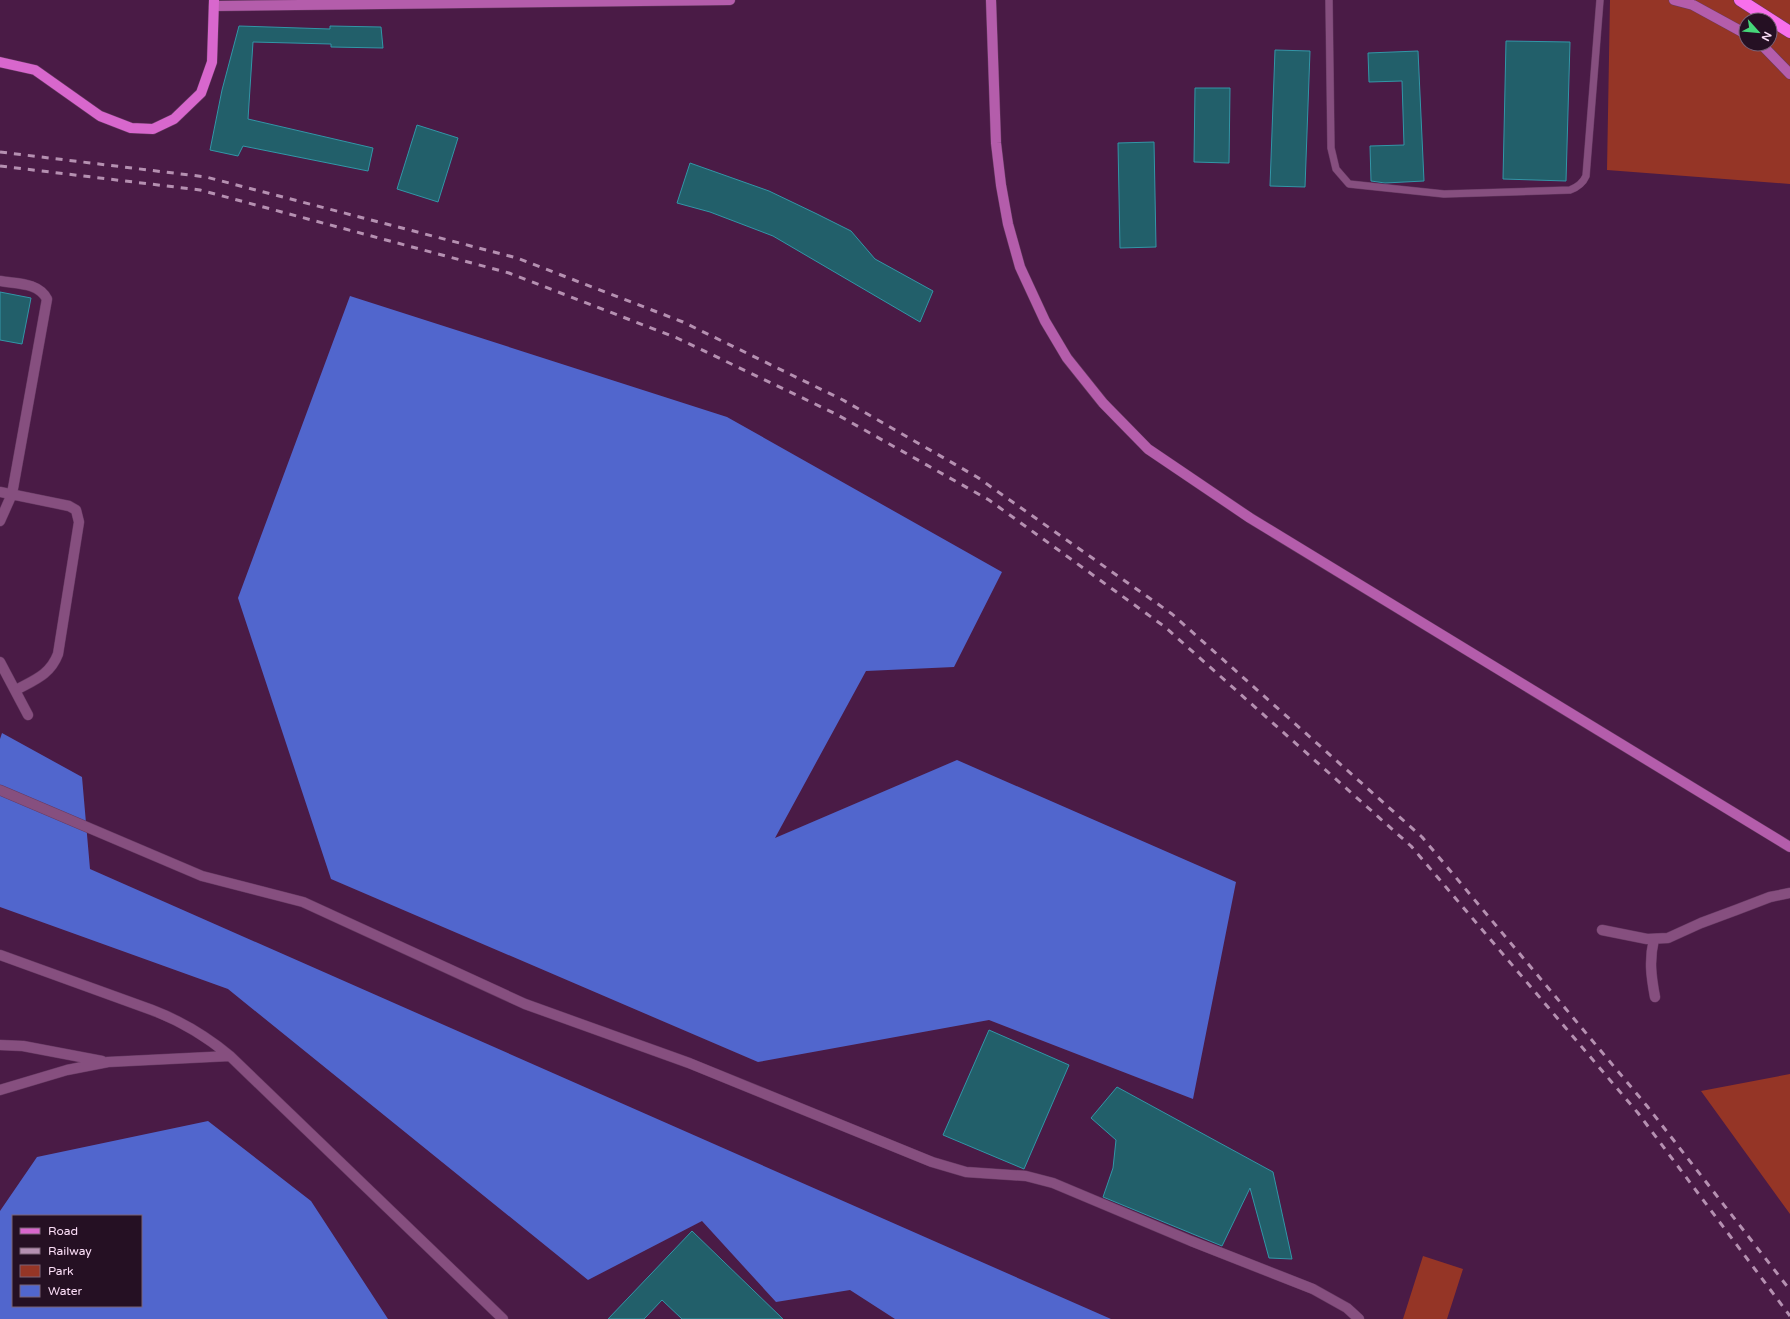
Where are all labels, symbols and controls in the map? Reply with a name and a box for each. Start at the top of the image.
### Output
north arrow [1738,12,1778,52]
text: N [1759,29,1774,43]
legend [12,1215,142,1307]
text: Road [48,1224,78,1238]
text: Railway [48,1244,92,1258]
text: Park [48,1264,74,1278]
text: Water [48,1284,83,1298]

